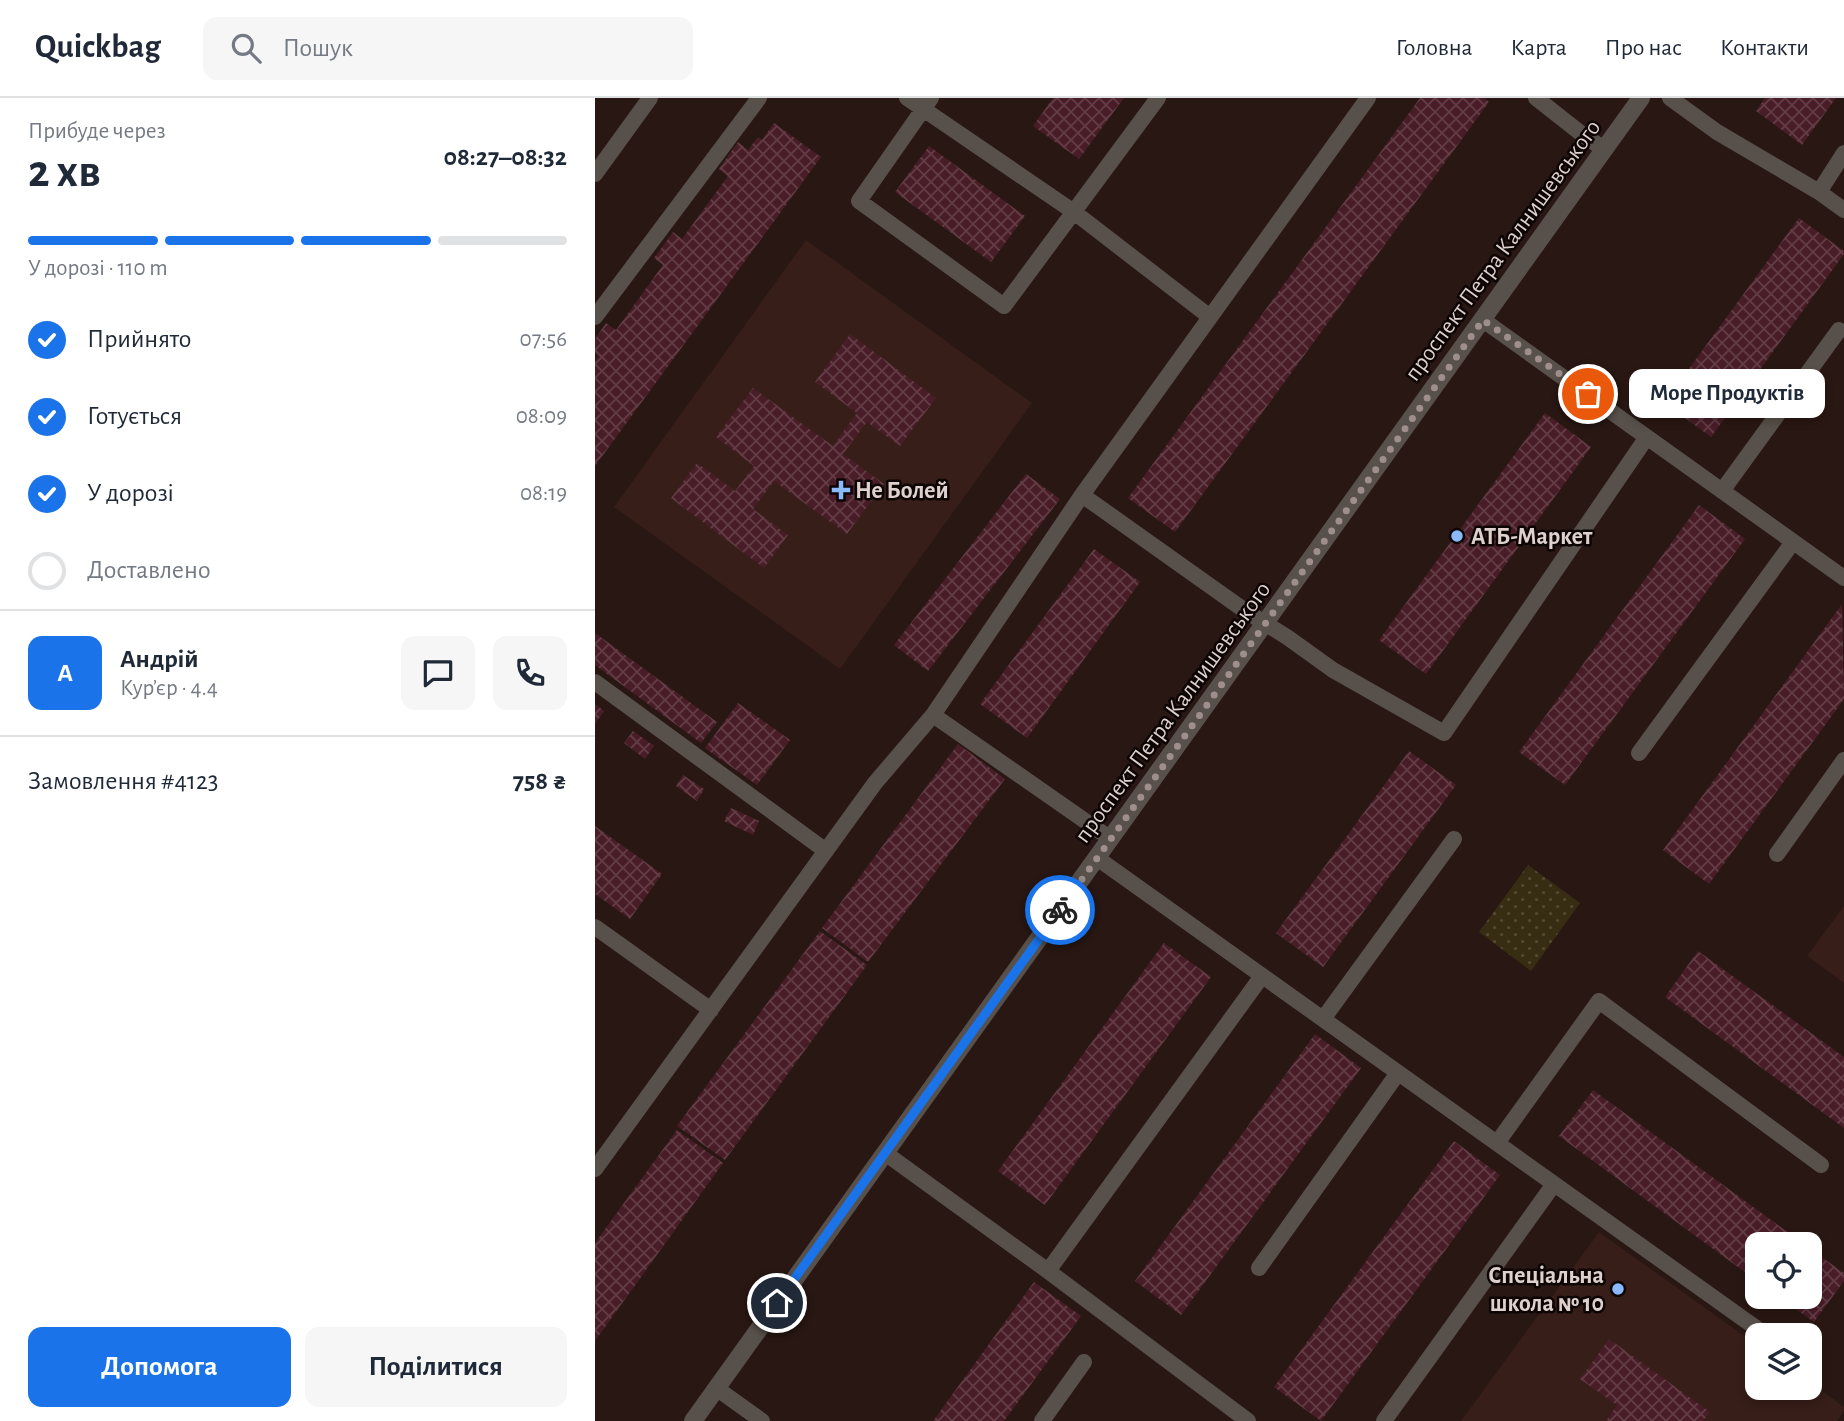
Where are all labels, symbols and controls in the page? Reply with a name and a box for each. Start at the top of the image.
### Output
search box [203,17,693,80]
icon: search [227,29,265,67]
text: Quickbag [35,31,161,64]
text: Пошук [283,35,353,61]
text: Головна [1396,36,1472,60]
text: Карта [1510,36,1567,60]
text: Про нас [1605,36,1682,60]
text: Контакти [1720,36,1809,60]
street label: проспект Петра Калнишевського [1400,116,1605,385]
text: Прибуде через [28,120,166,143]
text: 08:27–08:32 [443,144,567,170]
text: 2 хв [28,149,101,195]
text: У дорозі · 110 m [28,257,168,280]
icon: check [28,321,66,359]
text: Прийнято [87,326,191,352]
text: 07:56 [520,328,567,351]
pin [1558,364,1618,424]
callout: Море Продуктiв [1630,370,1826,418]
icon: bag [1569,375,1607,413]
text: Море Продуктiв [1650,382,1804,405]
icon: check [28,398,66,436]
text: Готується [87,403,182,429]
text: 08:09 [516,405,567,428]
icon: check [28,475,66,513]
place label: Не Болей [855,479,949,503]
text: У дорозі [87,480,174,506]
text: 08:19 [520,482,567,505]
marker: Не Болей [833,482,849,498]
place label: АТБ-Маркет [1471,525,1593,549]
marker: АТБ-Маркет [1449,528,1465,544]
text: Доставлено [87,557,211,583]
street label: проспект Петра Калнишевського [1070,578,1275,847]
button: chat [401,636,475,710]
button: phone [493,636,567,710]
text: Андрій [120,646,199,672]
text: А [57,660,73,686]
text: Кур’єр · 4.4 [120,677,218,700]
text: Замовлення #4123 [28,768,219,794]
text: 758 ₴ [513,768,567,794]
courier [1025,875,1095,945]
icon: bike [1041,891,1079,929]
map controls [1745,1232,1822,1400]
button: locate [1745,1232,1822,1309]
place label: Спеціальна школа № 10 [1488,1264,1604,1316]
pin [747,1273,807,1333]
marker: Спеціальна школа № 10 [1610,1281,1626,1297]
icon: home [758,1284,796,1322]
button: layers [1745,1323,1822,1400]
button: Допомога [28,1327,291,1407]
button: Поділитися [305,1327,567,1407]

